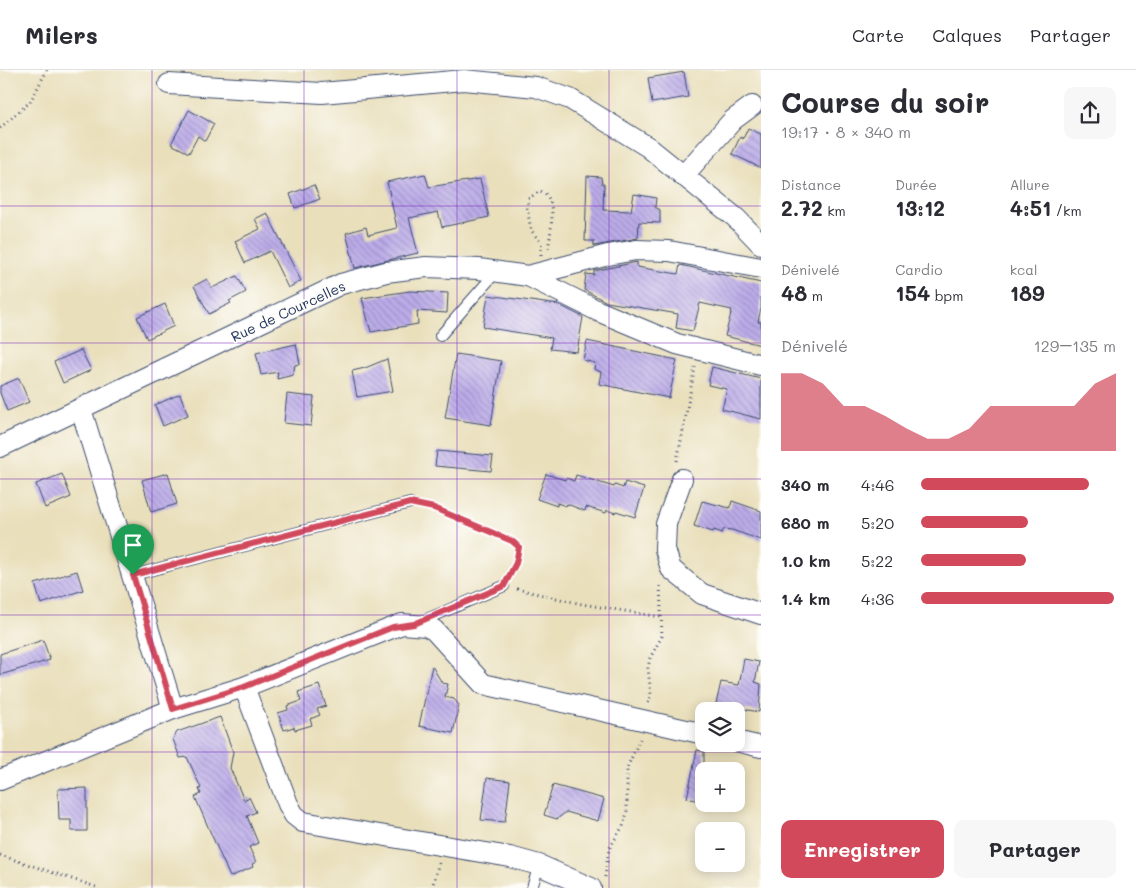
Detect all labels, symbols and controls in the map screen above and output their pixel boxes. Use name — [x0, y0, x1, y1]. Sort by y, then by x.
text: Milers — [25, 19, 98, 50]
text: Carte — [852, 23, 904, 47]
text: Calques — [932, 23, 1002, 47]
text: Partager — [1030, 23, 1111, 47]
text: Course du soir — [781, 84, 989, 120]
button: share — [1064, 87, 1116, 139]
text: 19:17 · 8 × 340 m — [781, 121, 911, 142]
text: Distance — [781, 175, 841, 194]
text: Durée — [895, 175, 937, 194]
text: Allure — [1010, 175, 1050, 194]
text: 2.72 — [781, 194, 823, 221]
text: 13:12 — [895, 194, 945, 221]
text: 4:51 — [1010, 194, 1051, 221]
text: km — [823, 201, 846, 220]
text: /km — [1051, 201, 1082, 220]
text: Dénivelé — [781, 260, 840, 279]
text: Cardio — [895, 260, 943, 279]
text: kcal — [1010, 260, 1038, 279]
street label: Rue de Courcelles — [228, 276, 348, 346]
text: 48 — [781, 279, 807, 306]
text: 154 — [895, 279, 930, 306]
text: 189 — [1010, 279, 1045, 306]
text: m — [807, 286, 823, 305]
text: bpm — [930, 286, 963, 305]
text: Dénivelé — [781, 335, 848, 356]
text: 129–135 m — [1034, 335, 1116, 356]
text: 340 m — [781, 474, 830, 495]
text: 4:46 — [861, 474, 894, 495]
text: 680 m — [781, 512, 829, 533]
text: 5:20 — [861, 512, 894, 533]
pin — [112, 524, 154, 575]
icon: arrive — [119, 531, 147, 559]
text: 1.0 km — [781, 550, 830, 571]
text: 5:22 — [861, 550, 893, 571]
text: 1.4 km — [781, 588, 830, 609]
text: 4:36 — [861, 588, 894, 609]
map controls — [695, 702, 745, 872]
button: layers — [695, 702, 745, 752]
button: + — [695, 762, 745, 812]
button: Enregistrer — [781, 820, 944, 878]
button: Partager — [954, 820, 1116, 878]
button: − — [695, 822, 745, 872]

